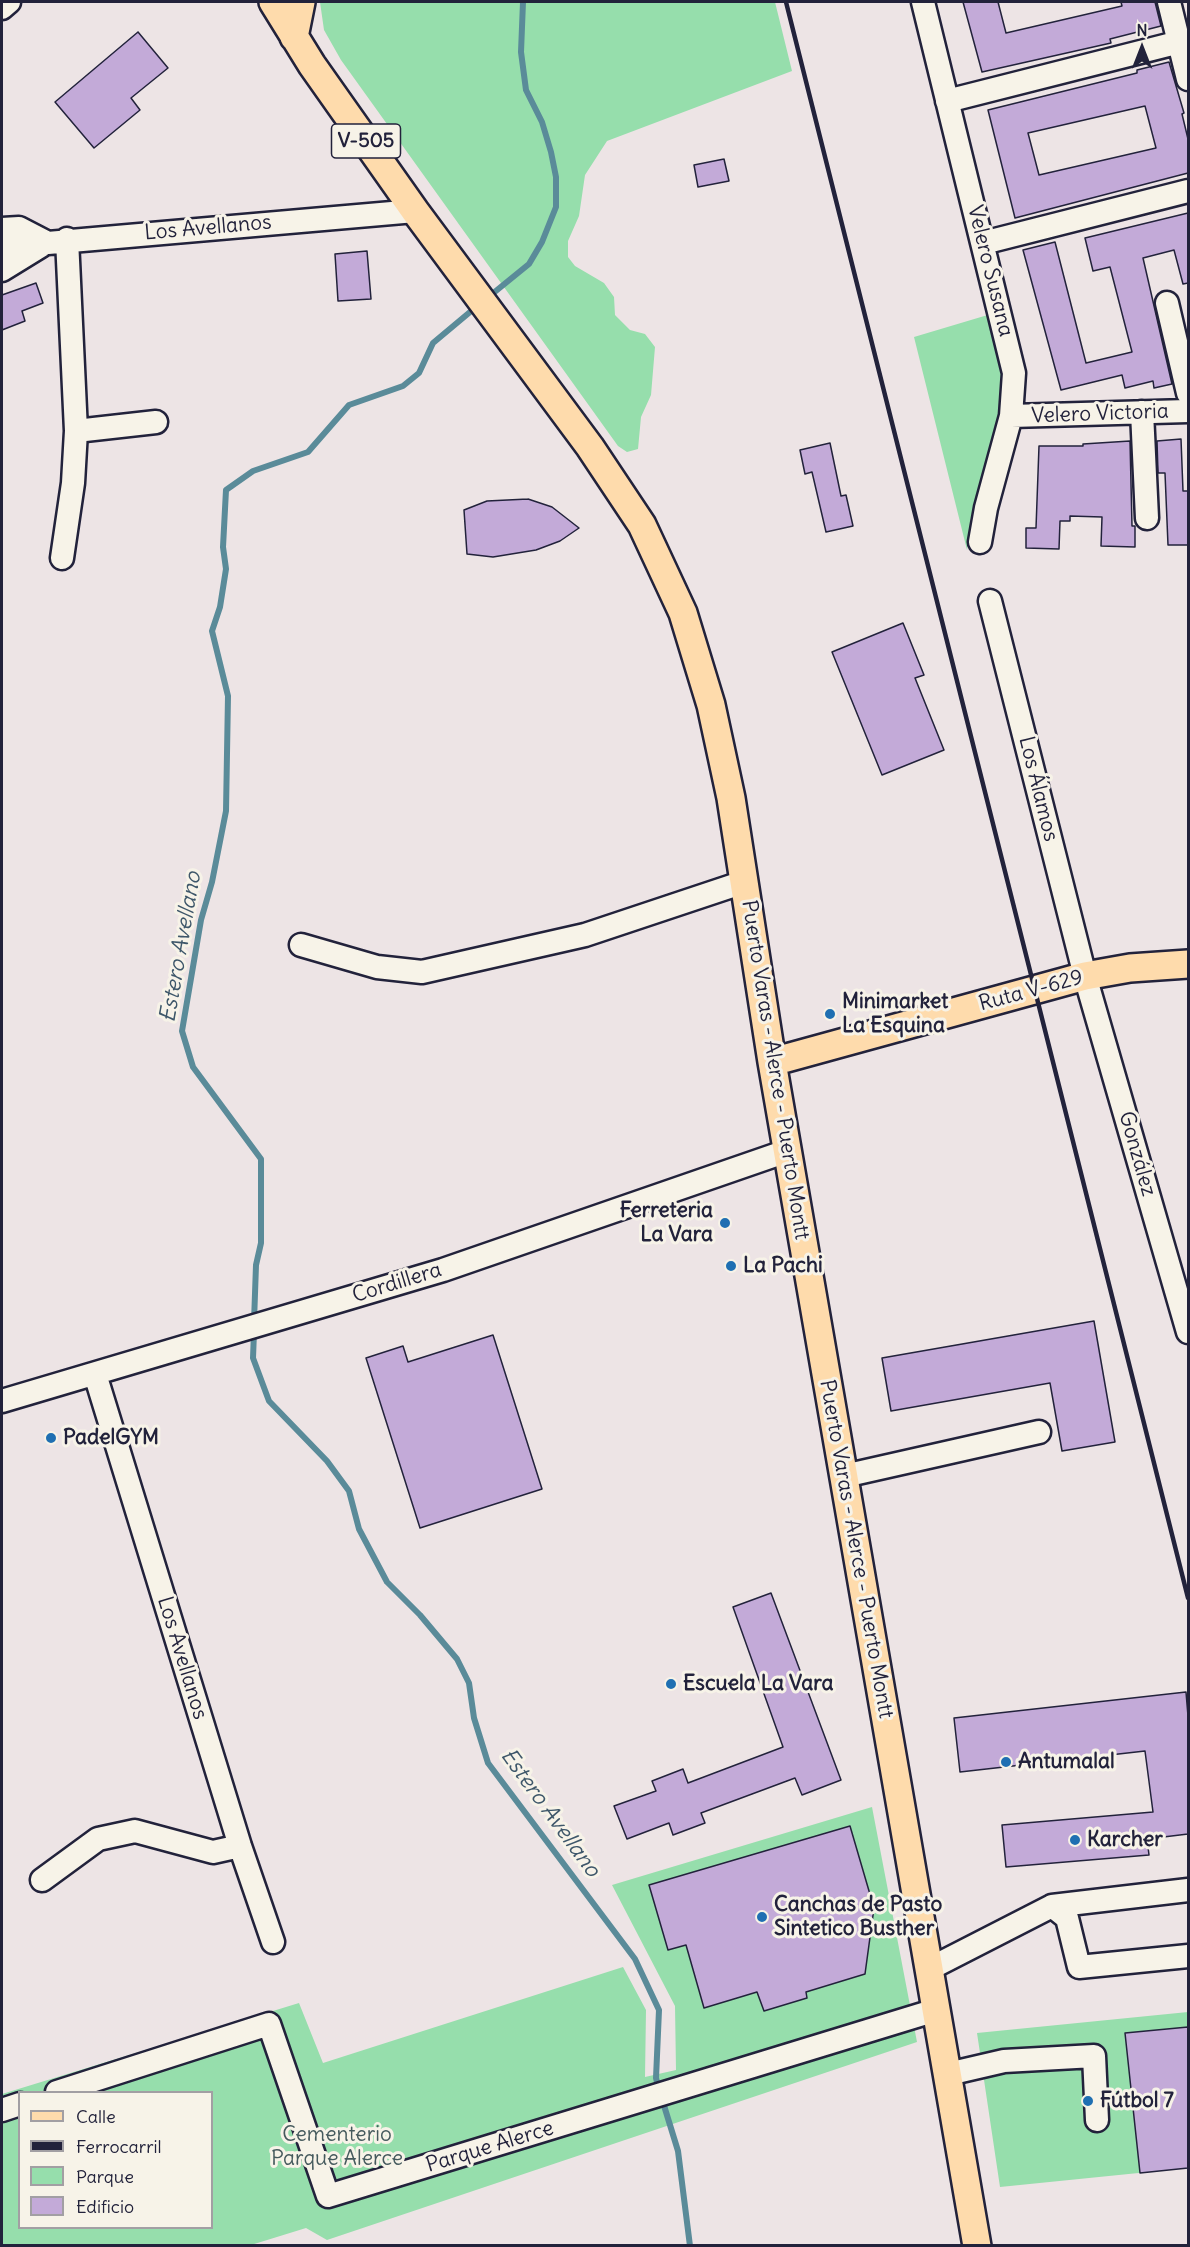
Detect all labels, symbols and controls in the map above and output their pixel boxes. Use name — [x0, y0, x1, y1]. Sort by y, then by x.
north arrow — [1112, 18, 1172, 78]
text: N — [1136, 20, 1148, 40]
road number: V-505 — [332, 124, 400, 158]
street label: Velero Susana — [962, 203, 1018, 339]
street label: Los Avellanos — [143, 210, 273, 246]
street label: Velero Victoria — [1031, 399, 1169, 429]
street label: Los Álamos — [1013, 734, 1063, 844]
water label: Estero Avellano — [155, 870, 207, 1024]
street label: Puerto Varas - Alerce - Puerto Montt — [736, 898, 814, 1242]
street label: Ruta V-629 — [976, 965, 1086, 1017]
place label: Minimarket La Esquina — [842, 989, 948, 1039]
marker: Minimarket La Esquina — [823, 1007, 837, 1021]
street label: González — [1113, 1109, 1161, 1199]
place label: Ferreteria La Vara — [620, 1198, 713, 1248]
marker: Ferreteria La Vara — [718, 1216, 732, 1230]
place label: La Pachi — [743, 1253, 823, 1279]
street label: Cordillera — [349, 1258, 445, 1308]
marker: La Pachi — [724, 1259, 738, 1273]
street label: Puerto Varas - Alerce - Puerto Montt — [814, 1378, 898, 1720]
place label: PadelGYM — [63, 1425, 159, 1451]
marker: PadelGYM — [44, 1431, 58, 1445]
street label: Los Avellanos — [151, 1593, 213, 1723]
place label: Escuela La Vara — [683, 1671, 834, 1697]
marker: Escuela La Vara — [664, 1677, 678, 1691]
water label: Estero Avellano — [495, 1744, 605, 1882]
place label: Antumalal — [1018, 1749, 1115, 1775]
marker: Antumalal — [999, 1755, 1013, 1769]
place label: Karcher — [1087, 1827, 1163, 1853]
marker: Karcher — [1068, 1833, 1082, 1847]
place label: Canchas de Pasto Sintetico Busther — [774, 1892, 942, 1942]
marker: Canchas de Pasto Sintetico Busther — [755, 1910, 769, 1924]
place label: Fútbol 7 — [1100, 2088, 1174, 2114]
legend — [18, 2091, 213, 2229]
marker: Fútbol 7 — [1081, 2094, 1095, 2108]
text: Calle — [76, 2105, 116, 2128]
street label: Parque Alerce — [423, 2116, 557, 2178]
park label: Cementerio Parque Alerce — [271, 2122, 403, 2172]
text: Ferrocarril — [76, 2135, 162, 2158]
text: Parque — [76, 2165, 134, 2188]
text: Edificio — [76, 2195, 134, 2218]

